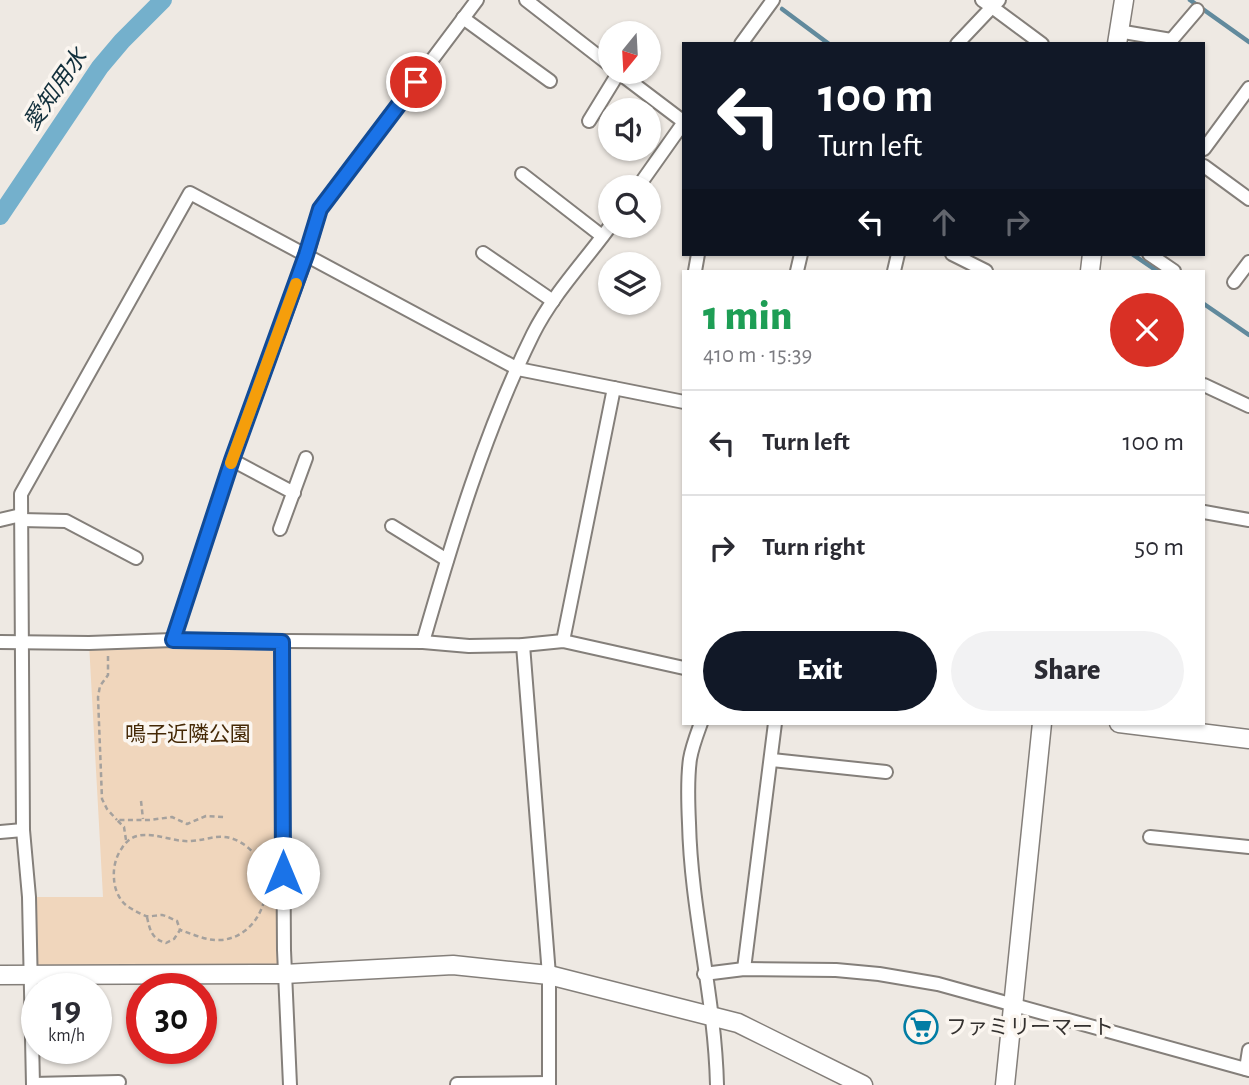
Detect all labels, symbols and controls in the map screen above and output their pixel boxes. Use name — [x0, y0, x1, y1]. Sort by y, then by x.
north arrow — [598, 21, 662, 84]
map controls — [598, 21, 661, 315]
water label: 愛知用水 — [19, 42, 94, 134]
pin — [386, 52, 446, 112]
icon: arrive — [397, 63, 435, 101]
icon: left — [703, 70, 794, 161]
text: 100 m — [818, 72, 934, 121]
button: sound — [598, 98, 661, 161]
text: Turn left — [818, 130, 922, 162]
button: search — [598, 175, 661, 238]
icon: left — [852, 203, 890, 241]
icon: ahead — [925, 203, 963, 241]
icon: right — [998, 203, 1036, 241]
button: layers — [598, 252, 661, 315]
button: close — [1110, 293, 1184, 367]
text: 1 min — [703, 295, 792, 337]
text: 410 m · 15:39 — [703, 344, 812, 367]
icon: left — [703, 424, 741, 462]
text: Turn left — [762, 429, 850, 455]
text: 100 m — [1123, 429, 1184, 455]
icon: right — [703, 529, 741, 567]
text: Turn right — [762, 534, 865, 560]
text: 50 m — [1134, 534, 1184, 560]
button: Exit — [703, 631, 937, 711]
button: Share — [951, 631, 1184, 711]
park label: 鳴子近隣公園 — [125, 723, 251, 745]
position arrow — [246, 836, 320, 910]
speed limit sign: 30 — [126, 973, 217, 1064]
text: 19 — [52, 992, 81, 1027]
supermarket icon: ファミリーマート — [902, 1008, 940, 1046]
place label: ファミリーマート — [946, 1017, 1114, 1038]
text: km/h — [48, 1027, 85, 1045]

